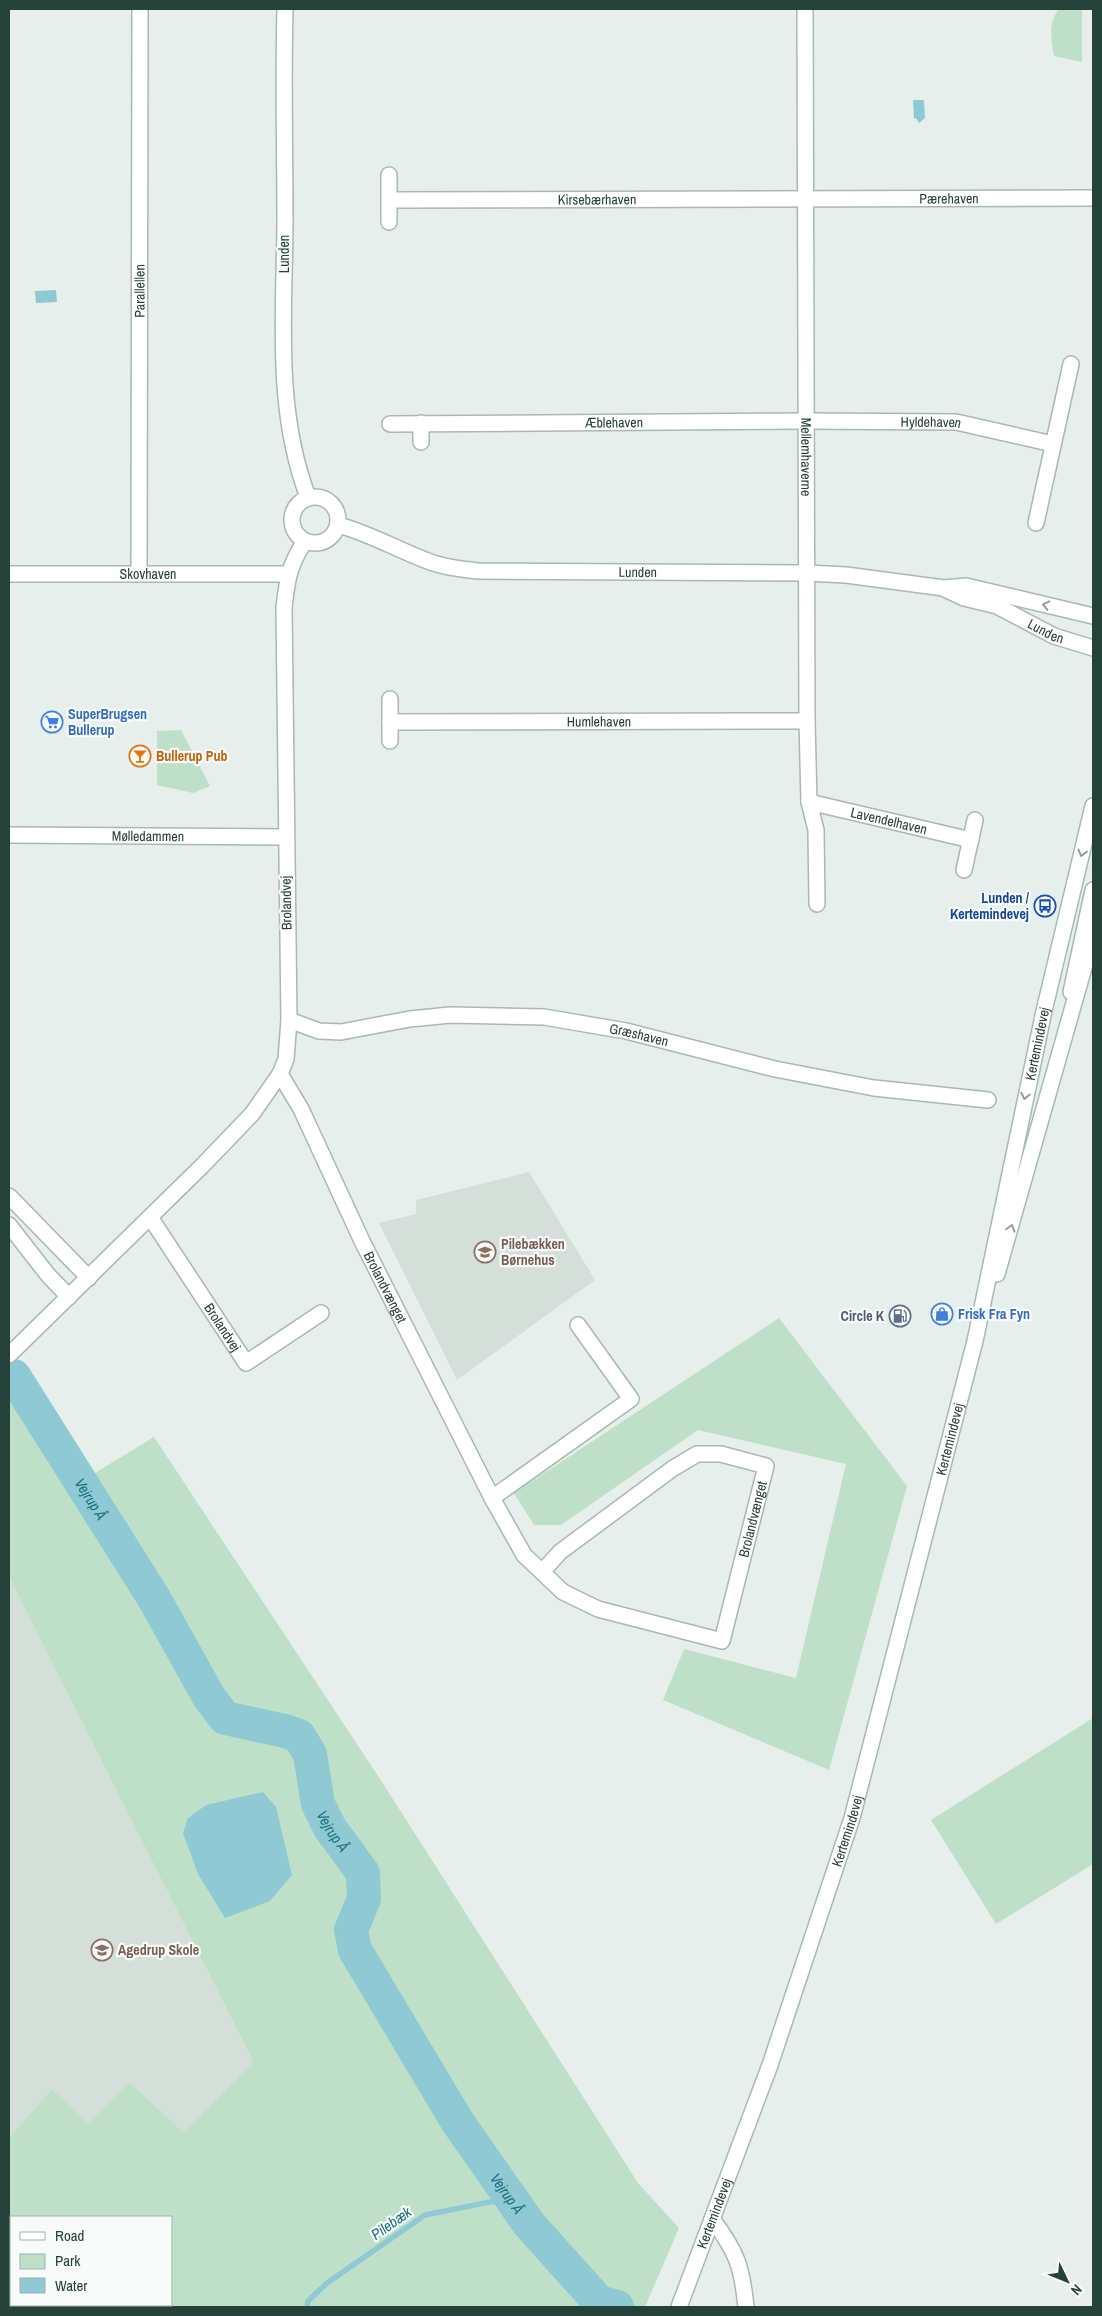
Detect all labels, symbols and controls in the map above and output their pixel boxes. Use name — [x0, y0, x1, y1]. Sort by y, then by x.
street label: Pærehaven — [919, 189, 979, 207]
street label: Kirsebærhaven — [558, 190, 636, 209]
street label: Lunden — [275, 235, 293, 273]
street label: Parallellen — [130, 264, 149, 318]
street label: Æblehaven — [584, 413, 643, 432]
street label: Hyldehaven — [901, 413, 963, 432]
street label: Mellemhaverne — [797, 418, 815, 496]
street label: Lunden — [619, 563, 657, 581]
street label: Skovhaven — [120, 565, 176, 583]
one-way arrow — [1042, 600, 1051, 611]
street label: Lunden — [1025, 615, 1066, 647]
place label: SuperBrugsen Bullerup — [68, 705, 147, 739]
supermarket icon: SuperBrugsen Bullerup — [40, 710, 64, 734]
street label: Humlehaven — [567, 712, 631, 731]
bar icon: Bullerup Pub — [128, 744, 152, 768]
place label: Bullerup Pub — [156, 747, 227, 765]
street label: Lavendelhaven — [849, 803, 929, 838]
street label: Mølledammen — [112, 827, 184, 845]
one-way arrow — [1077, 848, 1088, 857]
street label: Brolandvej — [277, 876, 295, 930]
place label: Lunden / Kertemindevej — [950, 889, 1030, 923]
bus stop icon: Lunden / Kertemindevej — [1033, 894, 1057, 918]
street label: Kertemindevej — [1021, 1005, 1054, 1082]
street label: Græshaven — [608, 1019, 670, 1050]
one-way arrow — [1020, 1092, 1031, 1101]
one-way arrow — [1005, 1224, 1016, 1232]
place label: Pilebækken Børnehus — [501, 1235, 565, 1269]
school or university icon: Pilebækken Børnehus — [473, 1240, 497, 1264]
street label: Brolandvænget — [360, 1248, 411, 1326]
street label: Brolandvej — [200, 1300, 245, 1355]
shop icon: Frisk Fra Fyn — [930, 1302, 954, 1326]
fuel station icon: Circle K — [888, 1304, 912, 1328]
place label: Frisk Fra Fyn — [958, 1305, 1030, 1323]
place label: Circle K — [841, 1307, 885, 1325]
street label: Kertemindevej — [932, 1401, 968, 1477]
water label: Vejrup Å — [70, 1474, 112, 1524]
street label: Brolandvænget — [734, 1479, 771, 1559]
street label: Kertemindevej — [827, 1793, 867, 1869]
water label: Vejrup Å — [312, 1807, 354, 1856]
school or university icon: Agedrup Skole — [90, 1938, 114, 1962]
place label: Agedrup Skole — [118, 1941, 199, 1959]
water label: Vejrup Å — [486, 2169, 529, 2218]
street label: Kertemindevej — [693, 2176, 736, 2251]
water label: Pilebæk — [366, 2201, 416, 2245]
legend — [10, 2216, 172, 2306]
text: Road — [55, 2225, 84, 2246]
text: Park — [55, 2250, 81, 2271]
north arrow — [1042, 2256, 1092, 2306]
text: Water — [55, 2275, 87, 2296]
text: N — [1067, 2281, 1086, 2299]

